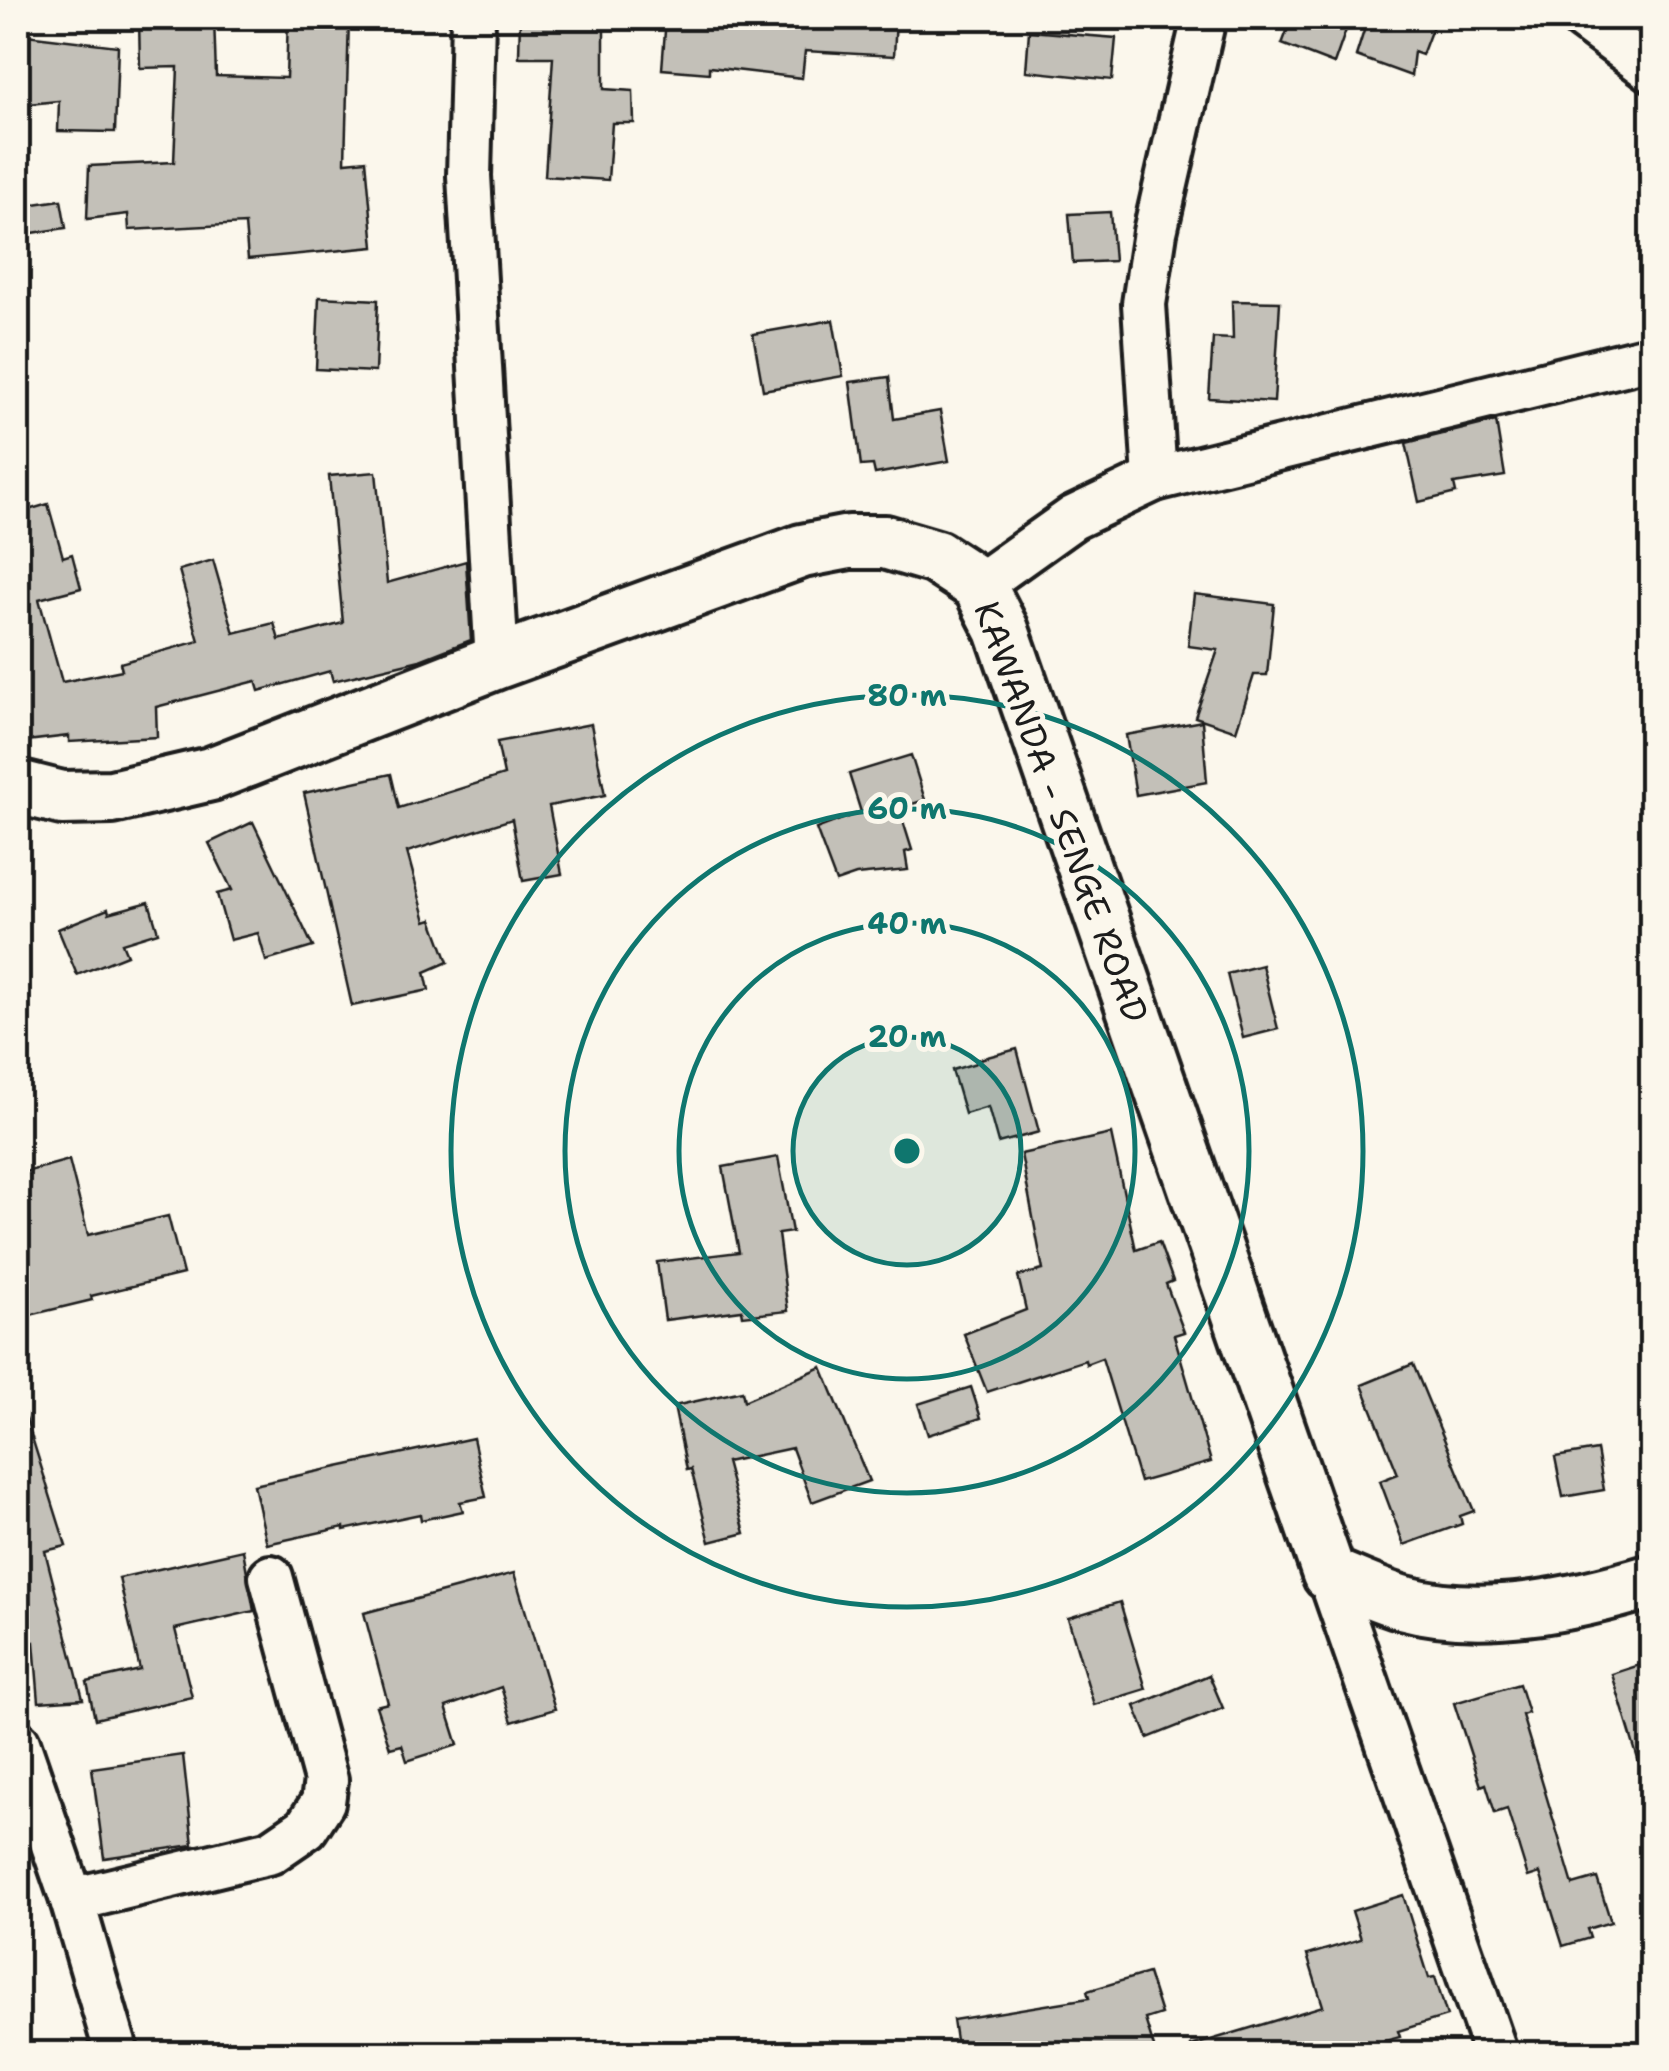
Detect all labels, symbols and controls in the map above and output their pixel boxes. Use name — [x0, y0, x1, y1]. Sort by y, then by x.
street label: KAWANDA - SENGE ROAD — [963, 595, 1160, 1029]
text: 80 m — [867, 675, 947, 716]
text: 60 m — [867, 788, 947, 829]
text: 40 m — [867, 903, 947, 944]
text: 20 m — [867, 1016, 947, 1057]
centre of rings — [889, 1133, 925, 1169]

